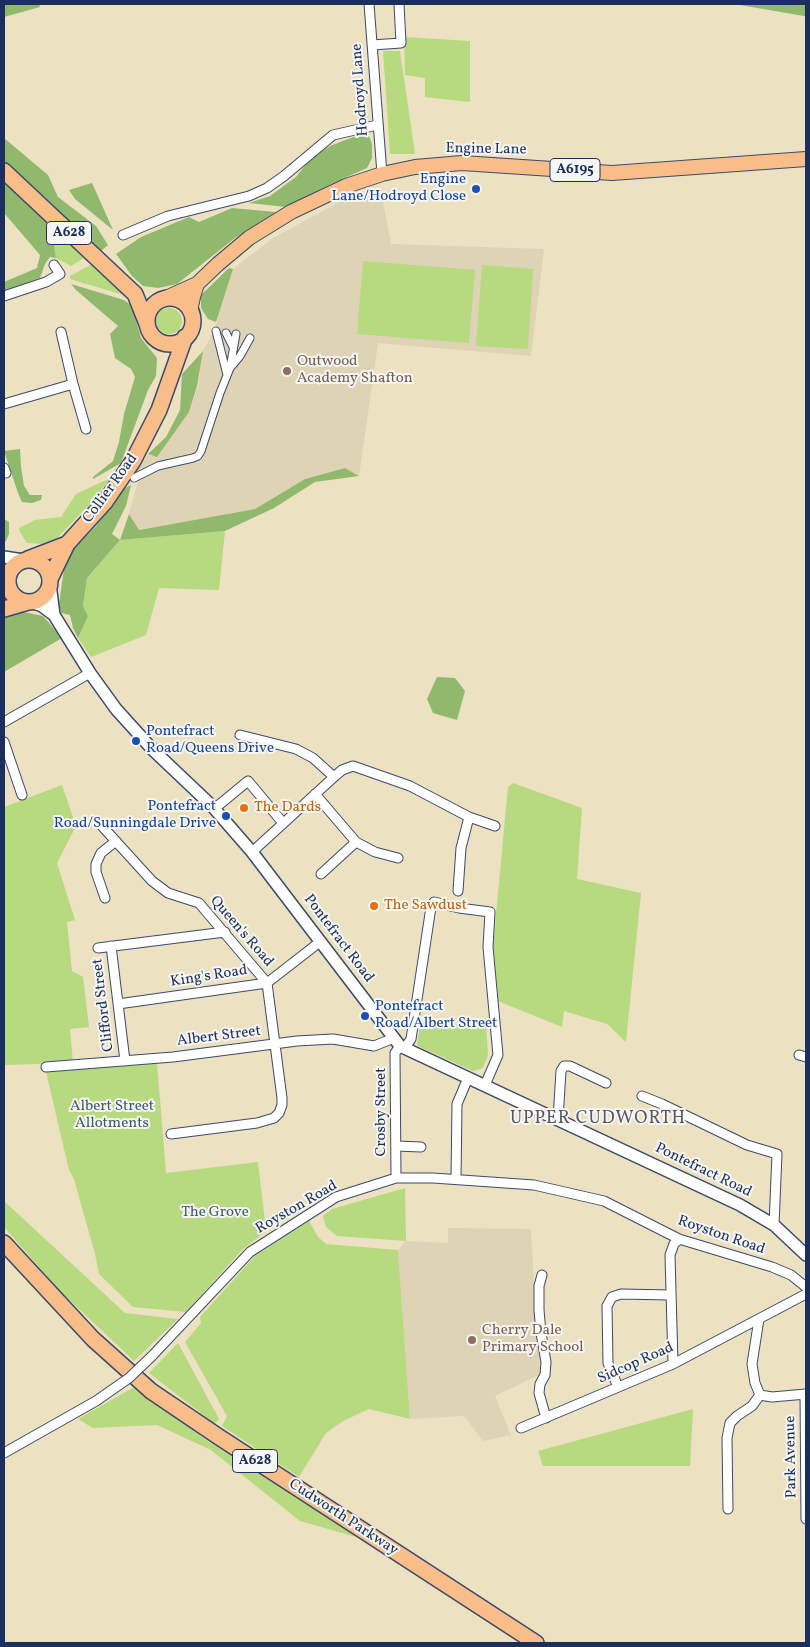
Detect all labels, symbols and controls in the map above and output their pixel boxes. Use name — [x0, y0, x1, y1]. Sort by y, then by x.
street label: Hodroyd Lane — [349, 43, 373, 137]
street label: Engine Lane — [445, 140, 527, 160]
road number: A6195 — [550, 158, 600, 182]
place label: Engine Lane/Hodroyd Close — [332, 171, 466, 206]
marker: Engine Lane/Hodroyd Close — [470, 183, 482, 195]
road number: A628 — [46, 222, 92, 244]
place label: Outwood Academy Shafton — [297, 353, 413, 388]
marker: Outwood Academy Shafton — [281, 365, 293, 377]
street label: Collier Road — [80, 451, 142, 527]
place label: Pontefract Road/Queens Drive — [146, 723, 274, 758]
marker: Pontefract Road/Queens Drive — [130, 735, 142, 747]
place label: Pontefract Road/Sunningdale Drive — [54, 798, 216, 833]
place label: The Dards — [254, 799, 321, 817]
marker: The Dards — [238, 802, 250, 814]
marker: Pontefract Road/Sunningdale Drive — [220, 810, 232, 822]
street label: Pontefract Road — [299, 892, 377, 986]
street label: Queen's Road — [205, 893, 277, 971]
place label: The Sawdust — [384, 897, 467, 915]
marker: The Sawdust — [368, 900, 380, 912]
street label: Clifford Street — [89, 957, 119, 1053]
street label: King's Road — [169, 962, 249, 992]
place label: Pontefract Road/Albert Street — [375, 998, 497, 1033]
marker: Pontefract Road/Albert Street — [359, 1010, 371, 1022]
street label: Albert Street — [176, 1023, 262, 1051]
street label: Crosby Street — [373, 1068, 391, 1156]
park label: Albert Street Allotments — [70, 1098, 154, 1133]
district label: UPPER CUDWORTH — [508, 1109, 688, 1131]
street label: Pontefract Road — [652, 1140, 754, 1202]
street label: Royston Road — [253, 1177, 341, 1239]
park label: The Grove — [181, 1204, 249, 1222]
street label: Royston Road — [675, 1213, 767, 1259]
place label: Cherry Dale Primary School — [482, 1322, 584, 1357]
marker: Cherry Dale Primary School — [466, 1334, 478, 1346]
street label: Sidcop Road — [595, 1339, 677, 1389]
street label: Park Avenue — [782, 1415, 802, 1499]
road number: A628 — [232, 1450, 278, 1472]
street label: Cudworth Parkway — [285, 1476, 401, 1560]

